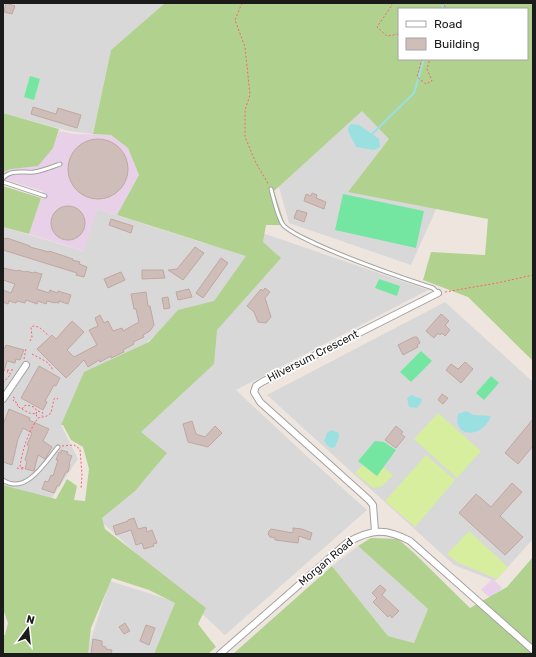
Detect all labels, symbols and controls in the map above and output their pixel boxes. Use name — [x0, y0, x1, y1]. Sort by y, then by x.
legend — [398, 8, 528, 60]
text: Road — [434, 17, 462, 31]
text: Building — [434, 37, 480, 51]
street label: Hilversum Crescent — [265, 327, 361, 385]
street label: Morgan Road — [296, 535, 356, 589]
north arrow — [8, 609, 48, 649]
text: N — [25, 613, 36, 627]

